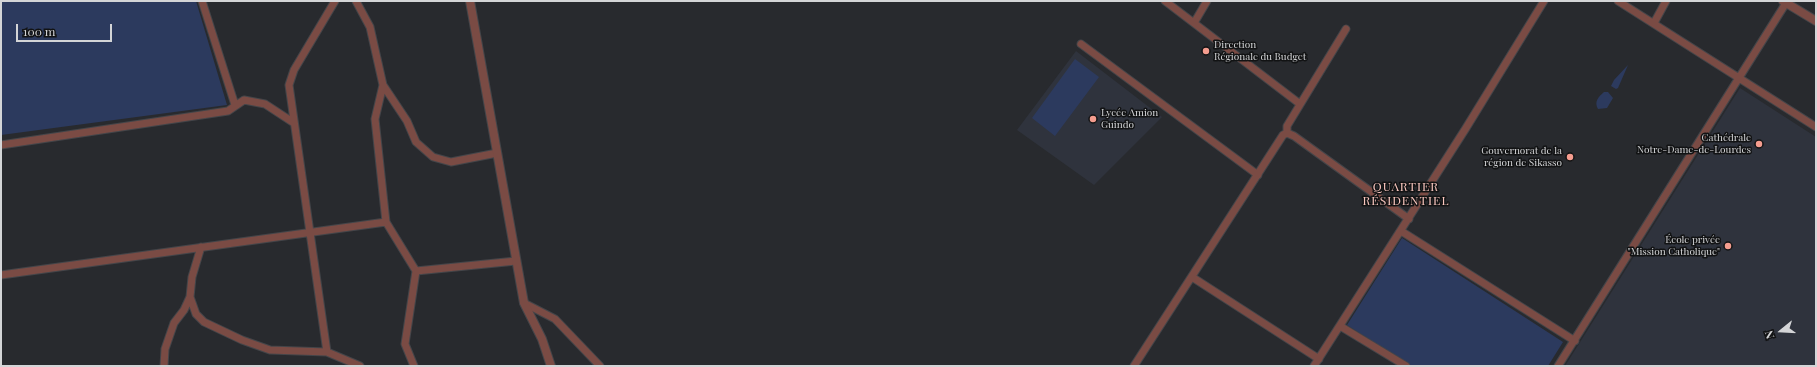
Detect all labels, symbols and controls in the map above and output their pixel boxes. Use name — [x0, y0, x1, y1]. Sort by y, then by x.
scale bar — [18, 16, 114, 42]
text: 100 m — [23, 23, 55, 39]
place label: Direction Régionale du Budget — [1214, 39, 1306, 62]
marker: Direction Régionale du Budget — [1201, 46, 1211, 56]
place label: Lycée Amion Guindo — [1101, 107, 1158, 130]
marker: Lycée Amion Guindo — [1088, 114, 1098, 124]
place label: Cathédrale Notre-Dame-de-Lourdes — [1637, 132, 1751, 156]
marker: Cathédrale Notre-Dame-de-Lourdes — [1754, 139, 1764, 149]
place label: Gouvernorat de la région de Sikasso — [1481, 145, 1562, 168]
marker: Gouvernorat de la région de Sikasso — [1565, 152, 1575, 162]
district label: QUARTIER RÉSIDENTIEL — [1363, 180, 1449, 208]
place label: École privée "Mission Catholique" — [1628, 234, 1720, 258]
marker: École privée "Mission Catholique" — [1723, 241, 1733, 251]
north arrow — [1761, 311, 1801, 351]
text: N — [1761, 329, 1777, 341]

